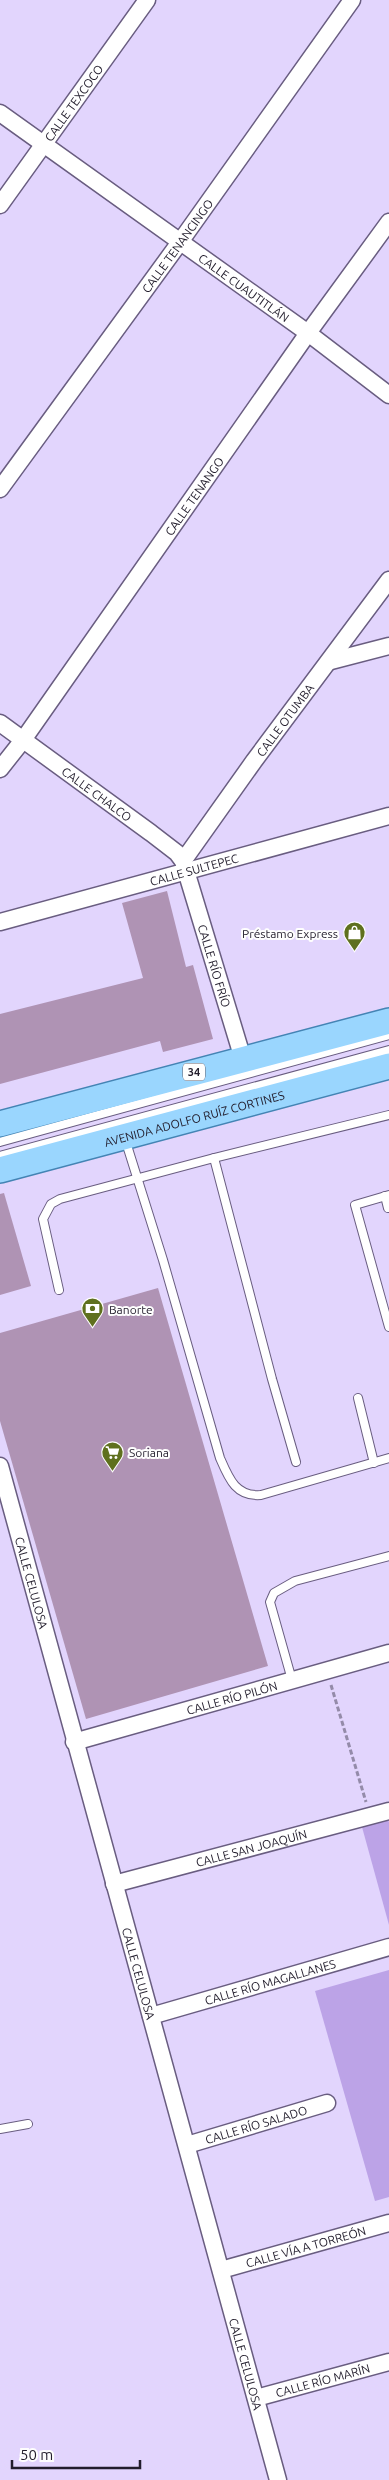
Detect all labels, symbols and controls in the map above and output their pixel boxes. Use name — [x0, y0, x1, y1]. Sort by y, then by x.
street label: CALLE TEXCOCO — [42, 62, 105, 143]
street label: CALLE TENANCINGO — [139, 196, 215, 295]
street label: CALLE CUAUTITLÁN — [196, 251, 292, 324]
street label: CALLE TENANGO — [162, 454, 226, 538]
street label: CALLE OTUMBA — [253, 681, 316, 759]
street label: CALLE CHALCO — [60, 764, 134, 823]
street label: CALLE SULTEPEC — [148, 851, 240, 887]
shop icon: Préstamo Express — [342, 921, 366, 952]
street label: CALLE RÍO FRÍO — [196, 923, 233, 1009]
place label: Préstamo Express — [242, 927, 338, 940]
road number: 34 — [183, 1064, 205, 1080]
street label: AVENIDA ADOLFO RUÍZ CORTINES — [103, 1088, 286, 1148]
bank icon: Banorte — [81, 1297, 105, 1328]
place label: Banorte — [109, 1303, 153, 1316]
supermarket icon: Soriana — [101, 1440, 125, 1471]
place label: Soriana — [129, 1446, 169, 1459]
street label: CALLE CELULOSA — [13, 1535, 51, 1630]
street label: CALLE RÍO PILÓN — [185, 1678, 279, 1716]
street label: CALLE SAN JOAQUÍN — [194, 1827, 308, 1869]
street label: CALLE CELULOSA — [120, 1926, 158, 2021]
street label: CALLE RÍO MAGALLANES — [203, 1956, 337, 2007]
street label: CALLE RÍO SALADO — [203, 2103, 309, 2146]
street label: CALLE VÍA A TORREÓN — [244, 2223, 367, 2269]
street label: CALLE CELULOSA — [227, 2317, 265, 2411]
street label: CALLE RÍO MARÍN — [274, 2361, 371, 2399]
scale bar — [12, 2438, 140, 2470]
text: 50 m — [20, 2446, 53, 2463]

